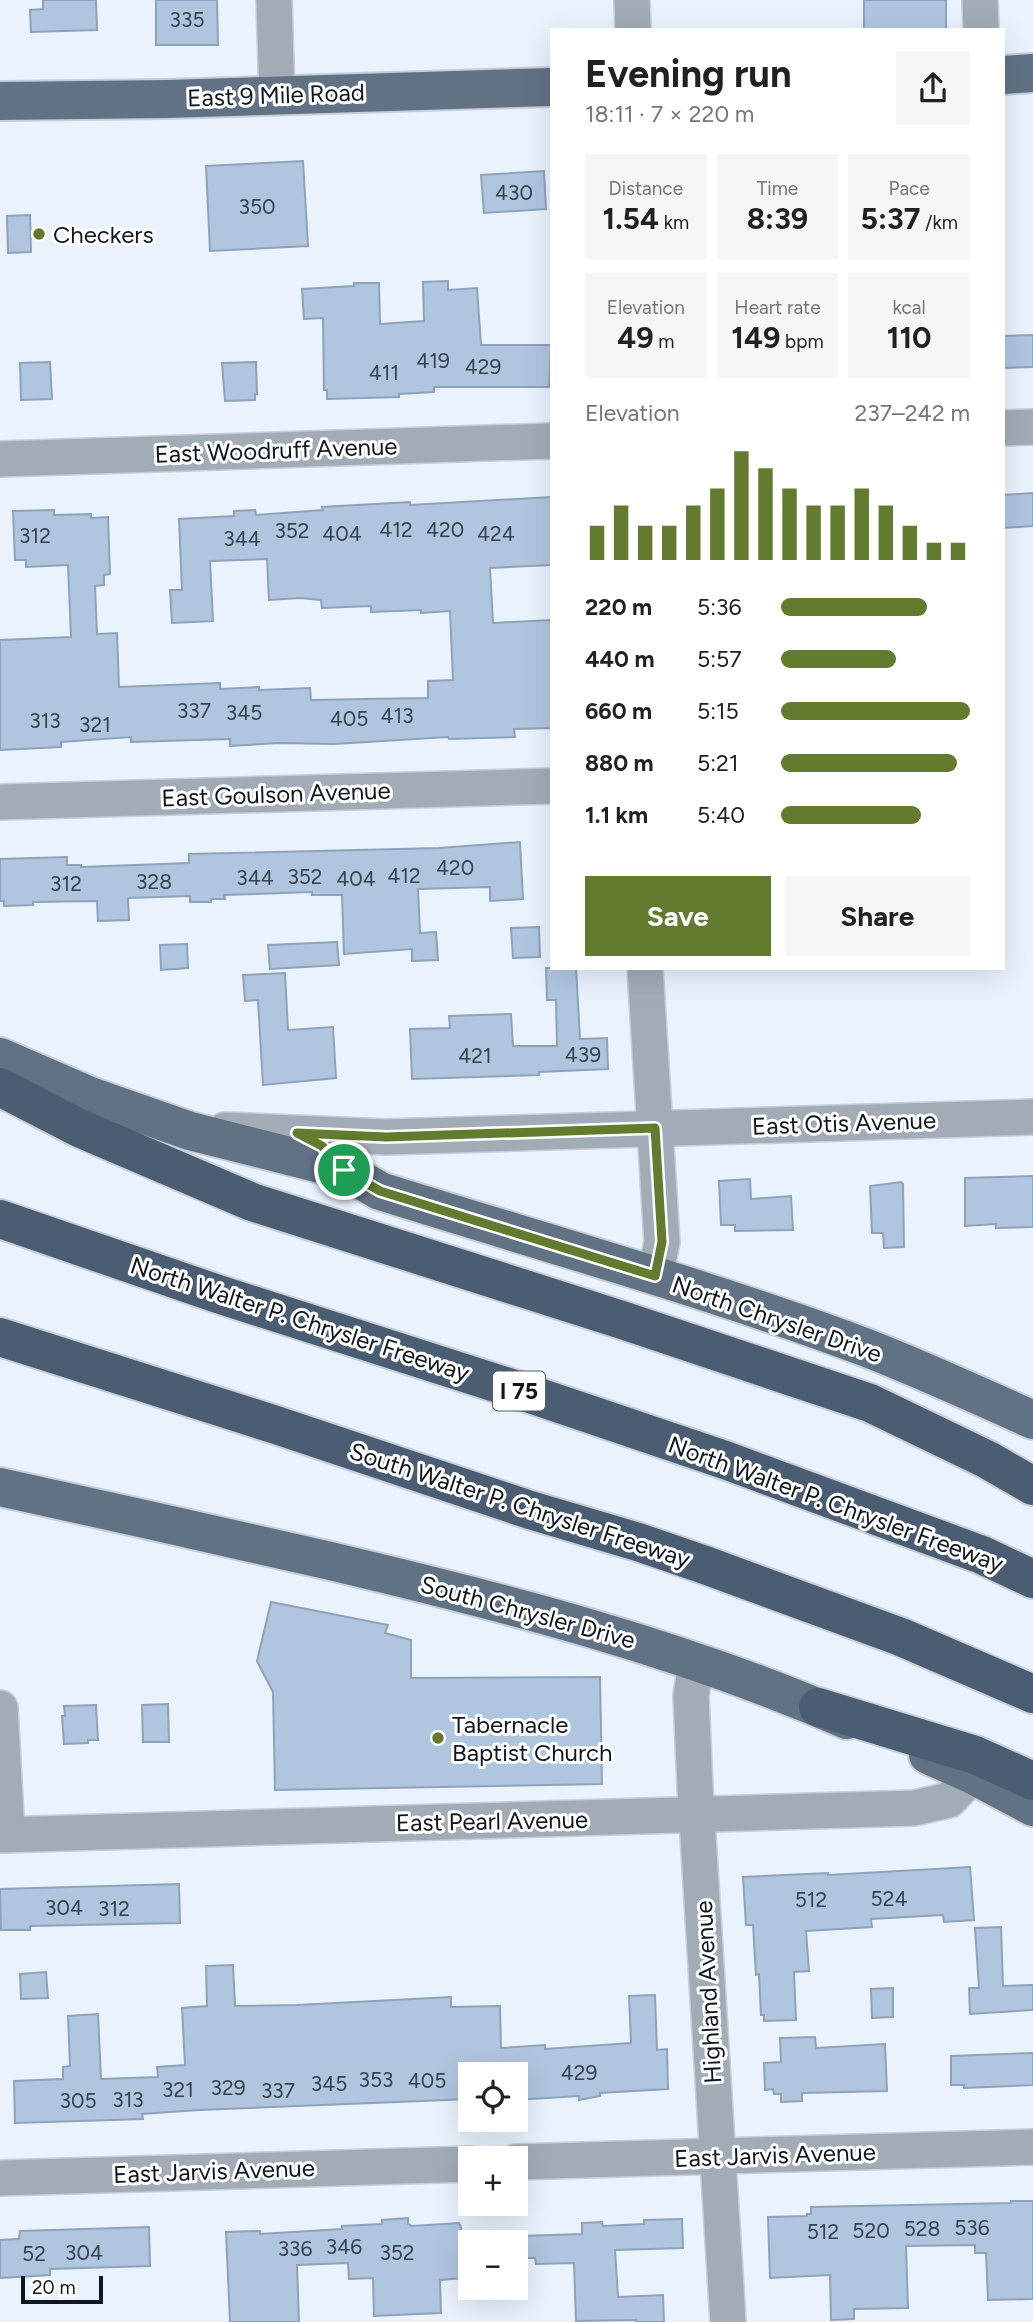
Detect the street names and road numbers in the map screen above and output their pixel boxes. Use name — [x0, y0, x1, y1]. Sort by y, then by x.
street label: East 9 Mile Road — [187, 77, 365, 113]
street label: East Woodruff Avenue — [154, 431, 398, 469]
street label: East Goulson Avenue — [161, 776, 391, 812]
street label: East Otis Avenue — [751, 1105, 937, 1141]
street label: North Walter P. Chrysler Freeway — [127, 1250, 473, 1388]
street label: North Chrysler Drive — [668, 1270, 886, 1368]
road number: I 75 — [493, 1372, 545, 1410]
street label: North Walter P. Chrysler Freeway — [664, 1430, 1008, 1578]
street label: South Walter P. Chrysler Freeway — [346, 1436, 694, 1574]
street label: South Chrysler Drive — [418, 1569, 638, 1655]
street label: East Pearl Avenue — [396, 1805, 588, 1837]
street label: Highland Avenue — [689, 1900, 727, 2084]
street label: East Jarvis Avenue — [674, 2137, 876, 2173]
street label: East Jarvis Avenue — [113, 2153, 315, 2189]

